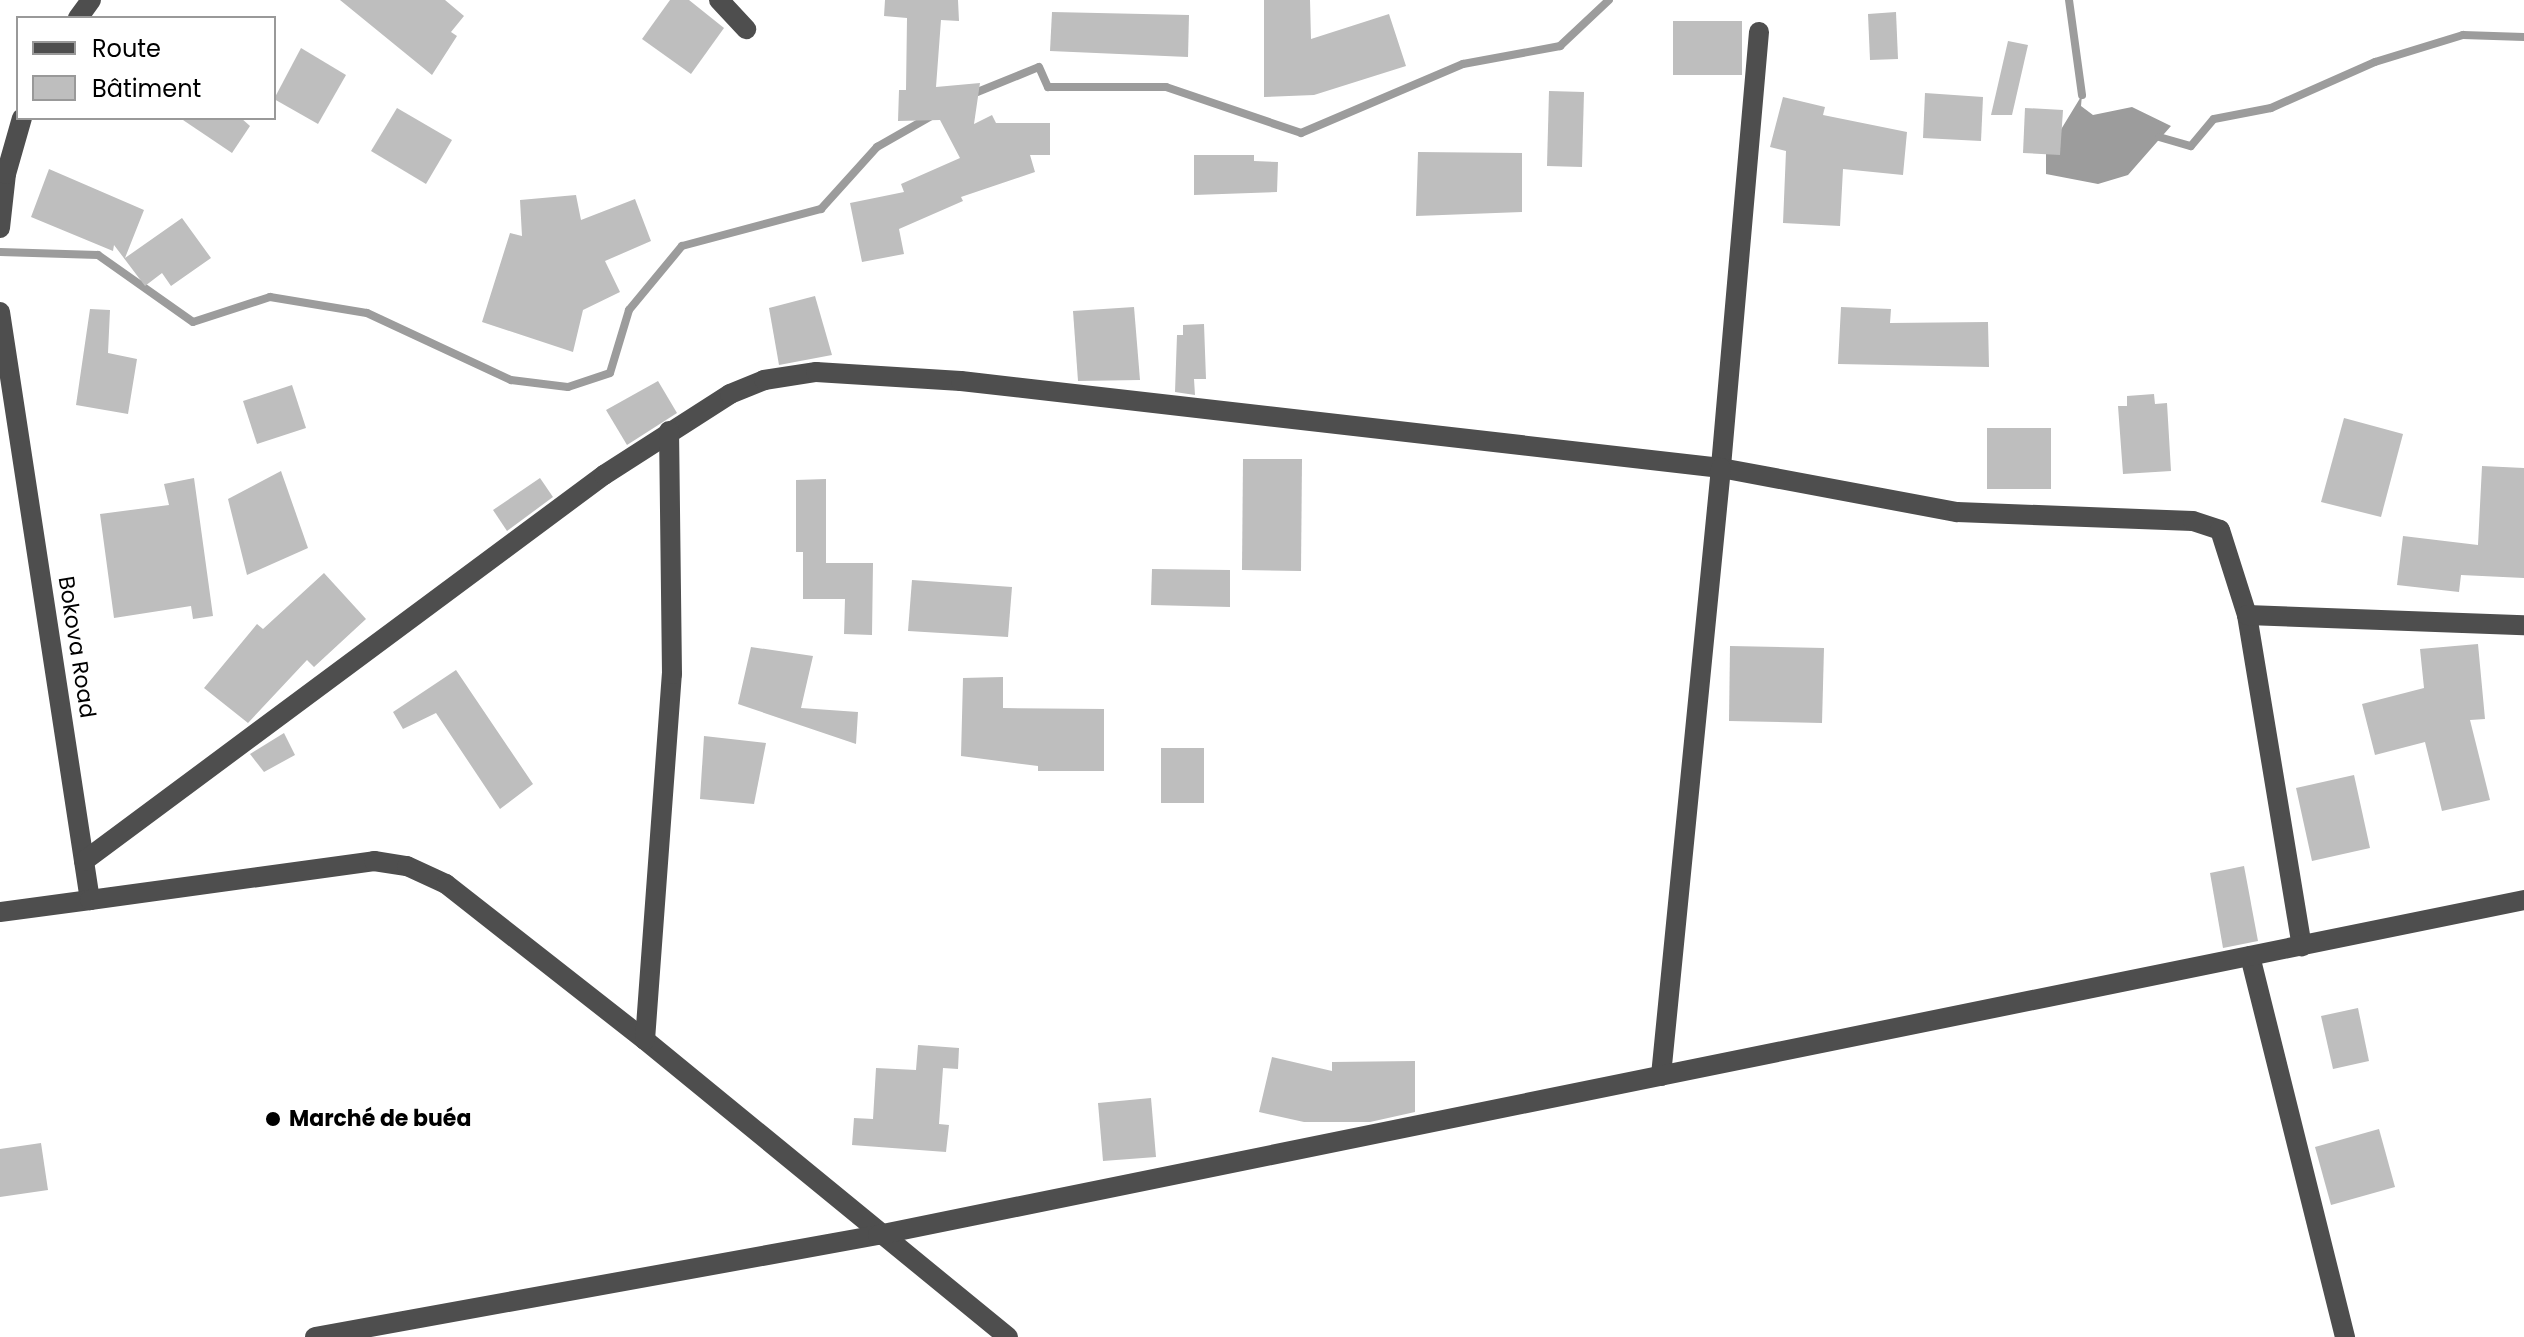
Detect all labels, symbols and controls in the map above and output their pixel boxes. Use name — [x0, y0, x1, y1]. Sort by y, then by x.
legend — [16, 16, 276, 120]
text: Route — [92, 32, 161, 65]
text: Bâtiment — [92, 72, 201, 105]
street label: Bokova Road — [53, 574, 101, 720]
place label: Marché de buéa — [289, 1106, 471, 1132]
marker: Marché de buéa — [264, 1110, 282, 1128]

